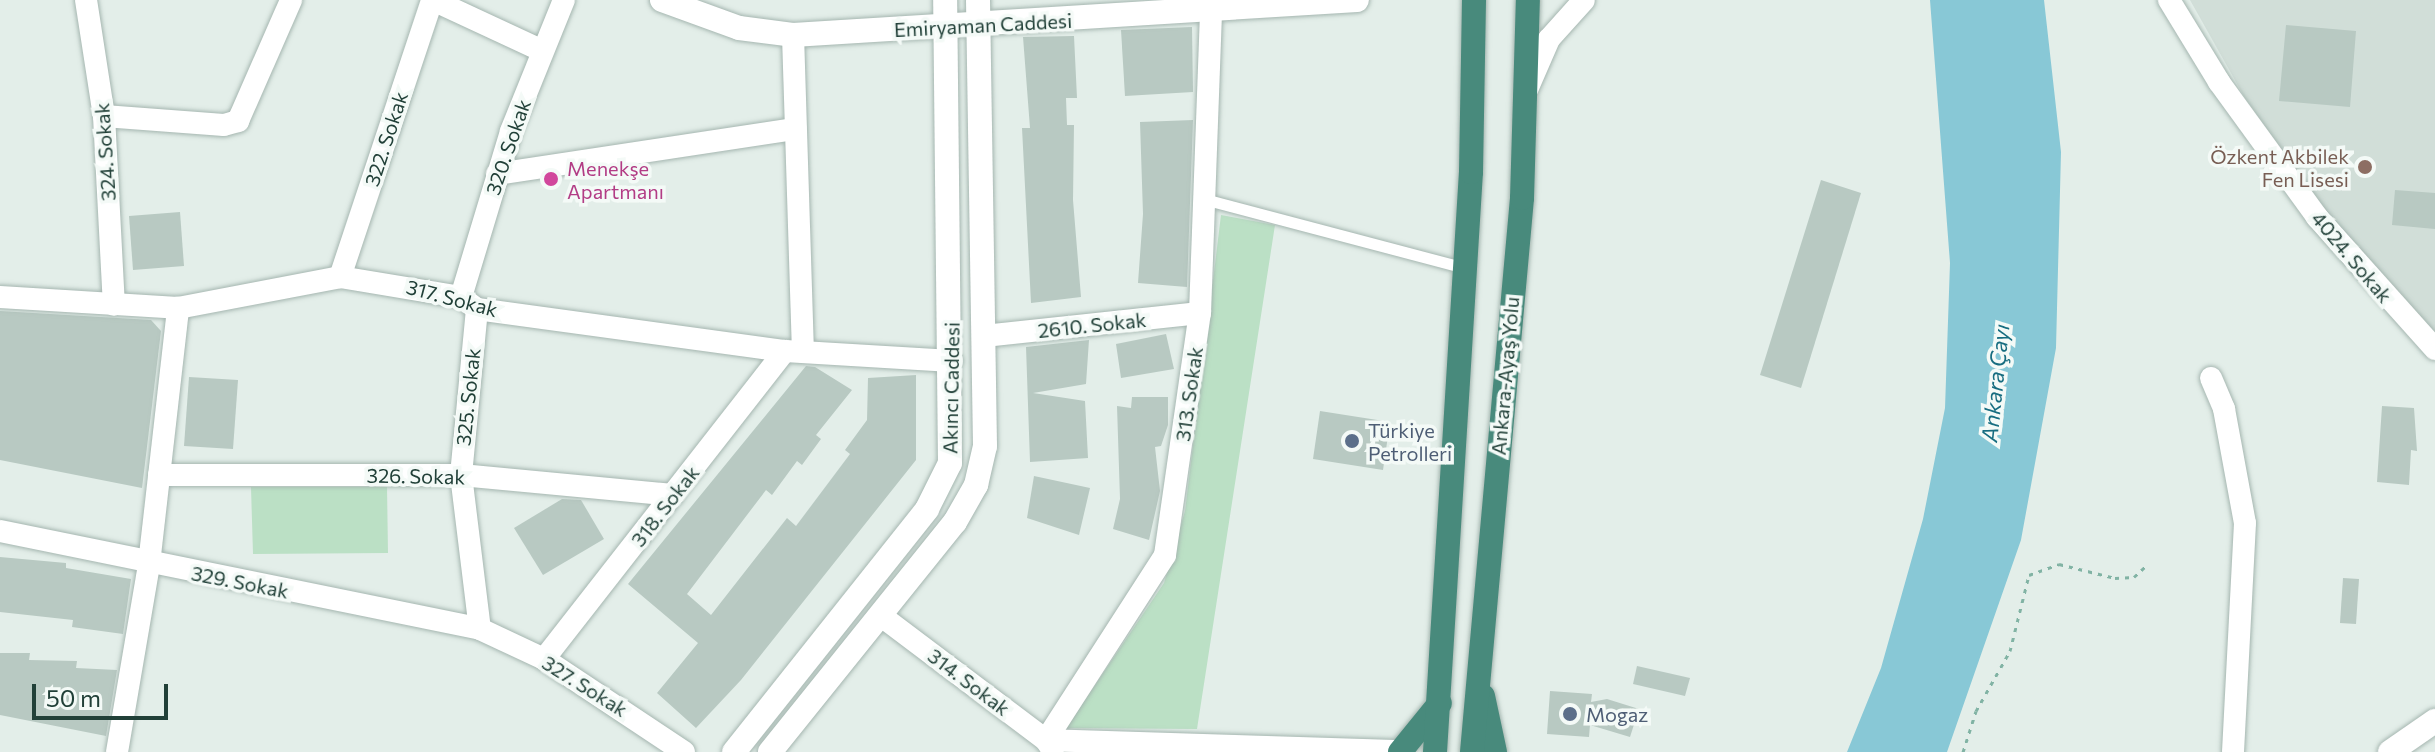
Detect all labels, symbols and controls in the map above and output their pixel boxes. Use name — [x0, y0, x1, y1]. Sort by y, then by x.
street label: Emiryaman Caddesi — [893, 8, 1073, 42]
street label: 322. Sokak — [359, 89, 413, 189]
street label: 320. Sokak — [480, 96, 536, 198]
street label: 324. Sokak — [90, 102, 120, 202]
place label: Özkent Akbilek Fen Lisesi — [2210, 144, 2349, 191]
place label: Menekşe Apartmanı — [567, 156, 664, 203]
marker: Özkent Akbilek Fen Lisesi — [2356, 158, 2374, 176]
marker: Menekşe Apartmanı — [542, 170, 560, 188]
street label: 4024. Sokak — [2307, 206, 2397, 308]
street label: 317. Sokak — [404, 274, 500, 322]
street label: Ankara-Ayaş Yolu — [1486, 296, 1524, 456]
street label: 2610. Sokak — [1037, 307, 1147, 343]
street label: Akıncı Caddesi — [938, 322, 964, 454]
water label: Ankara Çayı — [1976, 323, 2014, 443]
street label: 313. Sokak — [1170, 345, 1208, 443]
street label: 325. Sokak — [451, 347, 485, 447]
place label: Türkiye Petrolleri — [1368, 418, 1452, 465]
marker: Türkiye Petrolleri — [1343, 432, 1361, 450]
street label: 318. Sokak — [626, 461, 704, 551]
street label: 326. Sokak — [367, 463, 465, 489]
street label: 329. Sokak — [189, 561, 291, 603]
street label: 314. Sokak — [923, 643, 1015, 721]
street label: 327. Sokak — [538, 650, 632, 722]
scale bar — [36, 668, 172, 718]
text: 50 m — [46, 683, 101, 712]
place label: Mogaz — [1586, 702, 1648, 726]
marker: Mogaz — [1561, 705, 1579, 723]

